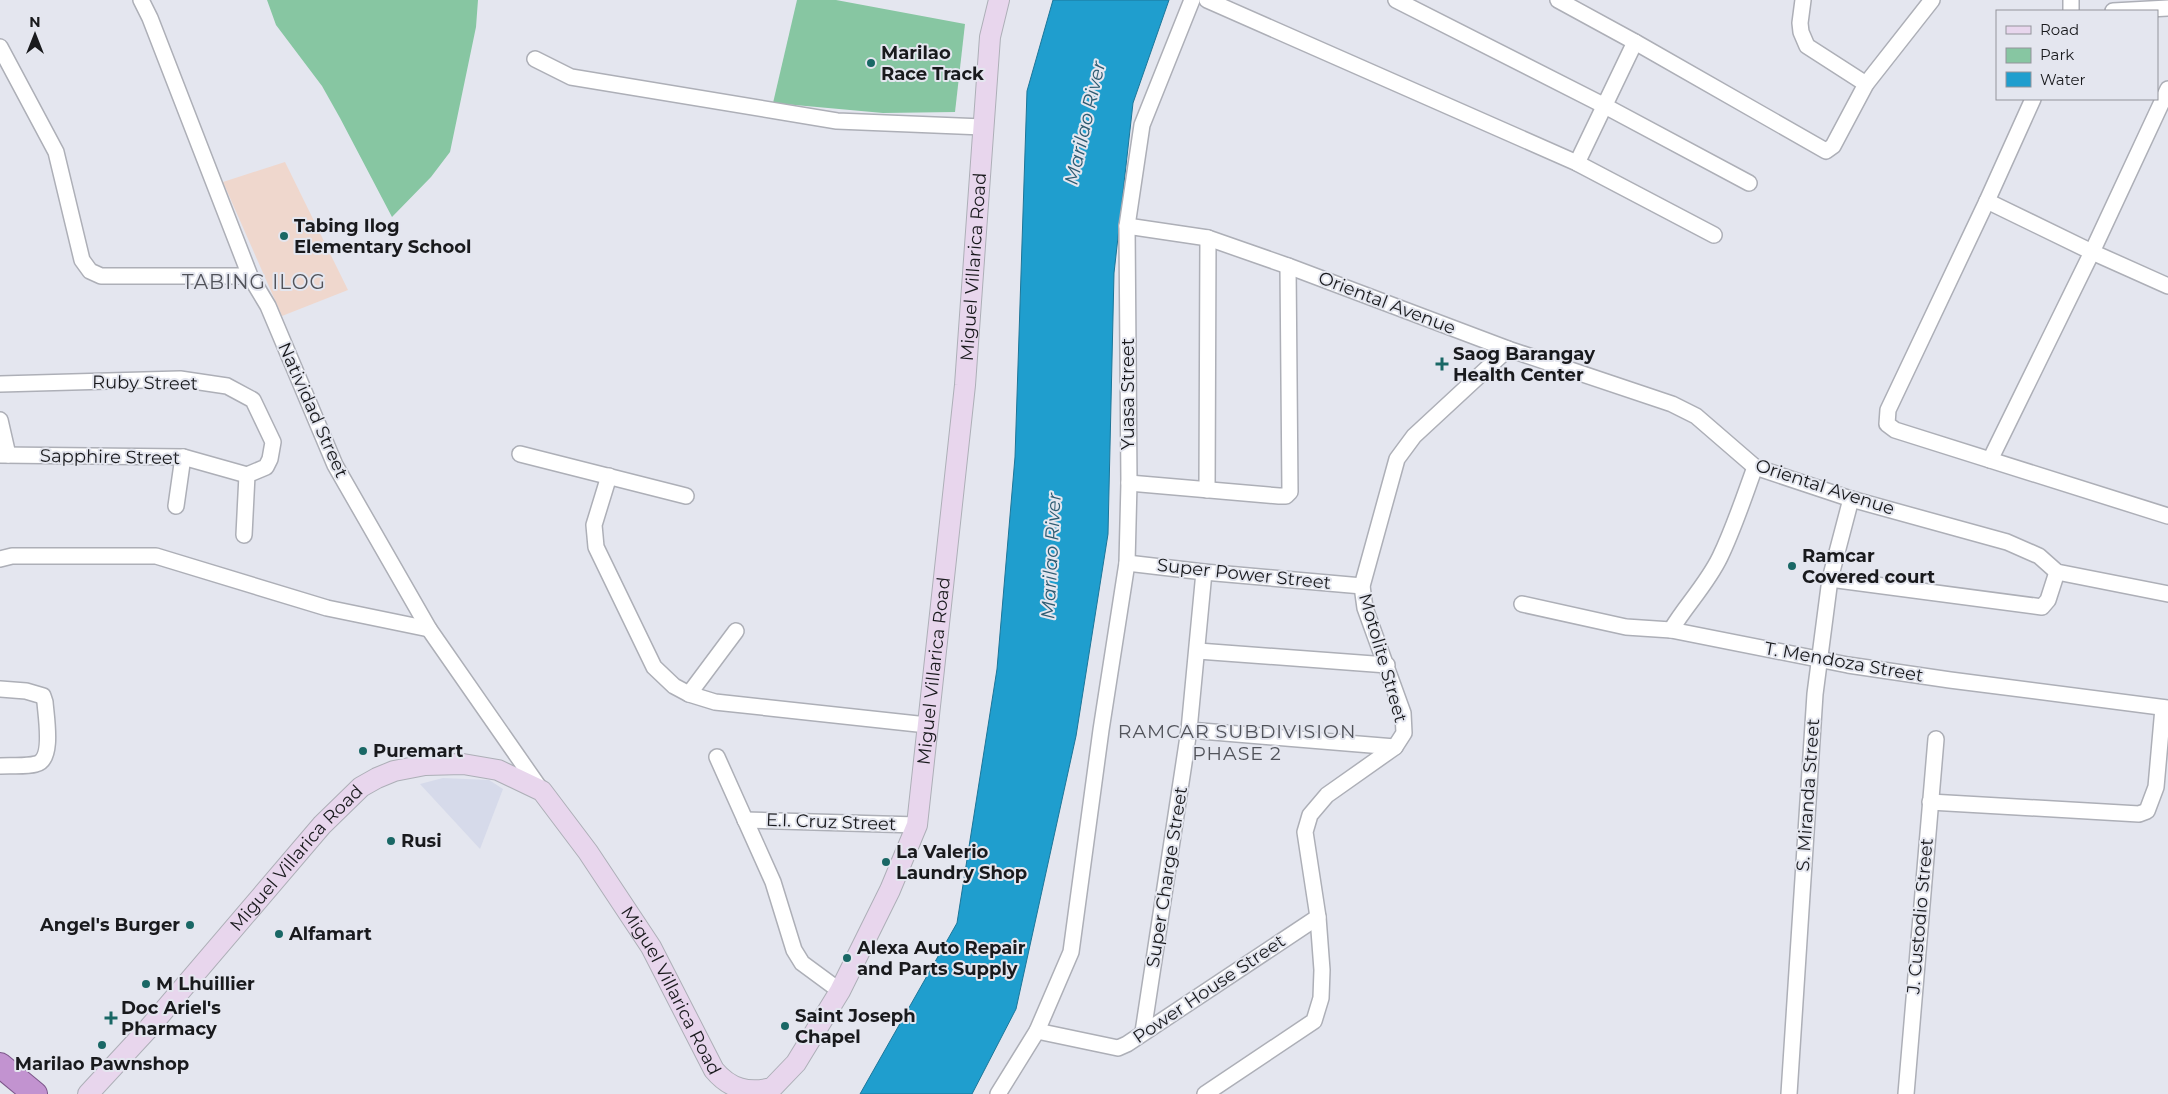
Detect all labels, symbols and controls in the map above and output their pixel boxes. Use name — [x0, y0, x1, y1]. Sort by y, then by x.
north arrow — [10, 10, 60, 60]
legend — [1996, 10, 2158, 100]
text: N — [29, 13, 41, 31]
text: Road — [2040, 20, 2079, 39]
place label: Marilao Race Track — [881, 42, 984, 85]
text: Park — [2040, 45, 2074, 64]
marker: Marilao Race Track — [865, 57, 877, 69]
water label: Marilao River — [1060, 58, 1111, 187]
text: Water — [2040, 70, 2086, 89]
street label: Miguel Villarica Road — [956, 172, 991, 362]
place label: Tabing Ilog Elementary School — [294, 215, 471, 258]
marker: Tabing Ilog Elementary School — [278, 230, 290, 242]
street label: Oriental Avenue — [1315, 267, 1459, 339]
district label: TABING ILOG — [182, 270, 326, 294]
street label: Yuasa Street — [1117, 338, 1139, 450]
street label: Natividad Street — [273, 339, 353, 481]
place label: Saog Barangay Health Center — [1453, 343, 1595, 386]
marker: Saog Barangay Health Center — [1435, 357, 1449, 371]
street label: Ruby Street — [92, 371, 198, 395]
street label: Sapphire Street — [40, 445, 180, 469]
street label: Oriental Avenue — [1753, 454, 1898, 520]
water label: Marilao River — [1036, 492, 1066, 620]
place label: Ramcar Covered court — [1802, 545, 1935, 588]
street label: Super Power Street — [1156, 554, 1332, 594]
marker: Ramcar Covered court — [1786, 560, 1798, 572]
street label: Miguel Villarica Road — [913, 576, 955, 766]
street label: Motolite Street — [1354, 591, 1412, 725]
street label: T. Mendoza Street — [1763, 637, 1925, 687]
street label: S. Miranda Street — [1792, 718, 1824, 872]
district label: RAMCAR SUBDIVISION PHASE 2 — [1118, 720, 1356, 765]
place label: Puremart — [373, 740, 464, 762]
marker: Puremart — [357, 745, 369, 757]
street label: Miguel Villarica Road — [225, 780, 368, 936]
street label: Super Charge Street — [1142, 785, 1192, 969]
street label: E.I. Cruz Street — [765, 809, 897, 835]
place label: Rusi — [401, 830, 442, 852]
marker: Rusi — [385, 835, 397, 847]
street label: J. Custodio Street — [1902, 837, 1938, 996]
place label: La Valerio Laundry Shop — [896, 841, 1027, 884]
marker: La Valerio Laundry Shop — [880, 856, 892, 868]
street label: Miguel Villarica Road — [616, 902, 726, 1079]
place label: Angel's Burger — [39, 914, 180, 936]
marker: Angel's Burger — [184, 919, 196, 931]
place label: Alfamart — [288, 923, 372, 945]
marker: Alfamart — [273, 928, 285, 940]
street label: Power House Street — [1129, 930, 1289, 1048]
place label: Alexa Auto Repair and Parts Supply — [856, 937, 1026, 980]
marker: Alexa Auto Repair and Parts Supply — [841, 952, 853, 964]
place label: M Lhuillier — [156, 973, 255, 995]
marker: M Lhuillier — [140, 978, 152, 990]
place label: Doc Ariel's Pharmacy — [121, 997, 221, 1040]
place label: Saint Joseph Chapel — [795, 1005, 916, 1048]
marker: Doc Ariel's Pharmacy — [105, 1012, 117, 1024]
marker: Saint Joseph Chapel — [779, 1020, 791, 1032]
marker: Marilao Pawnshop — [96, 1039, 108, 1051]
place label: Marilao Pawnshop — [15, 1053, 189, 1075]

